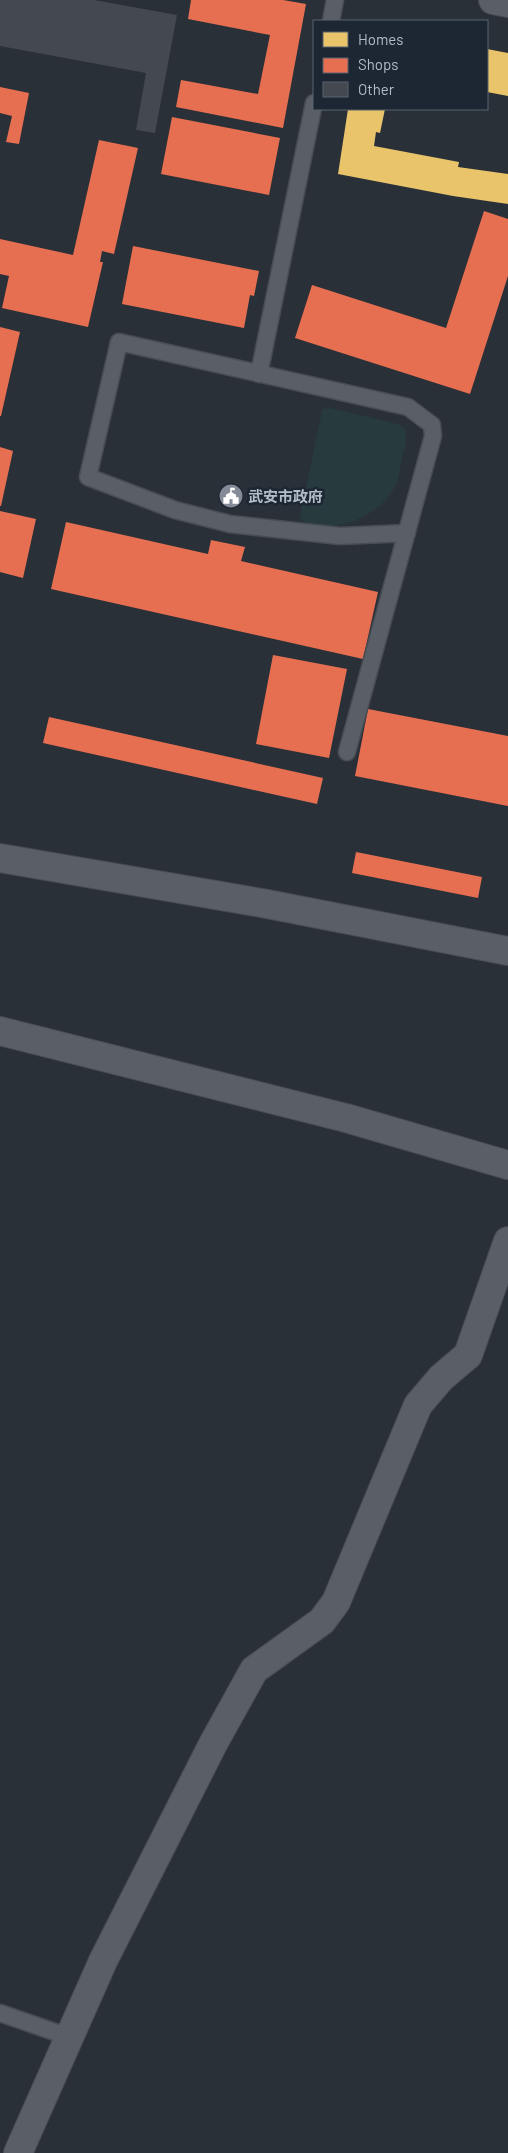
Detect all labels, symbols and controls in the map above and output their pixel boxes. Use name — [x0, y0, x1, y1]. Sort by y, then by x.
legend — [313, 20, 488, 110]
text: Homes — [358, 30, 403, 48]
text: Shops — [358, 55, 398, 73]
text: Other — [358, 80, 395, 98]
public building icon: 武安市政府 — [218, 483, 244, 509]
place label: 武安市政府 — [248, 487, 323, 505]

